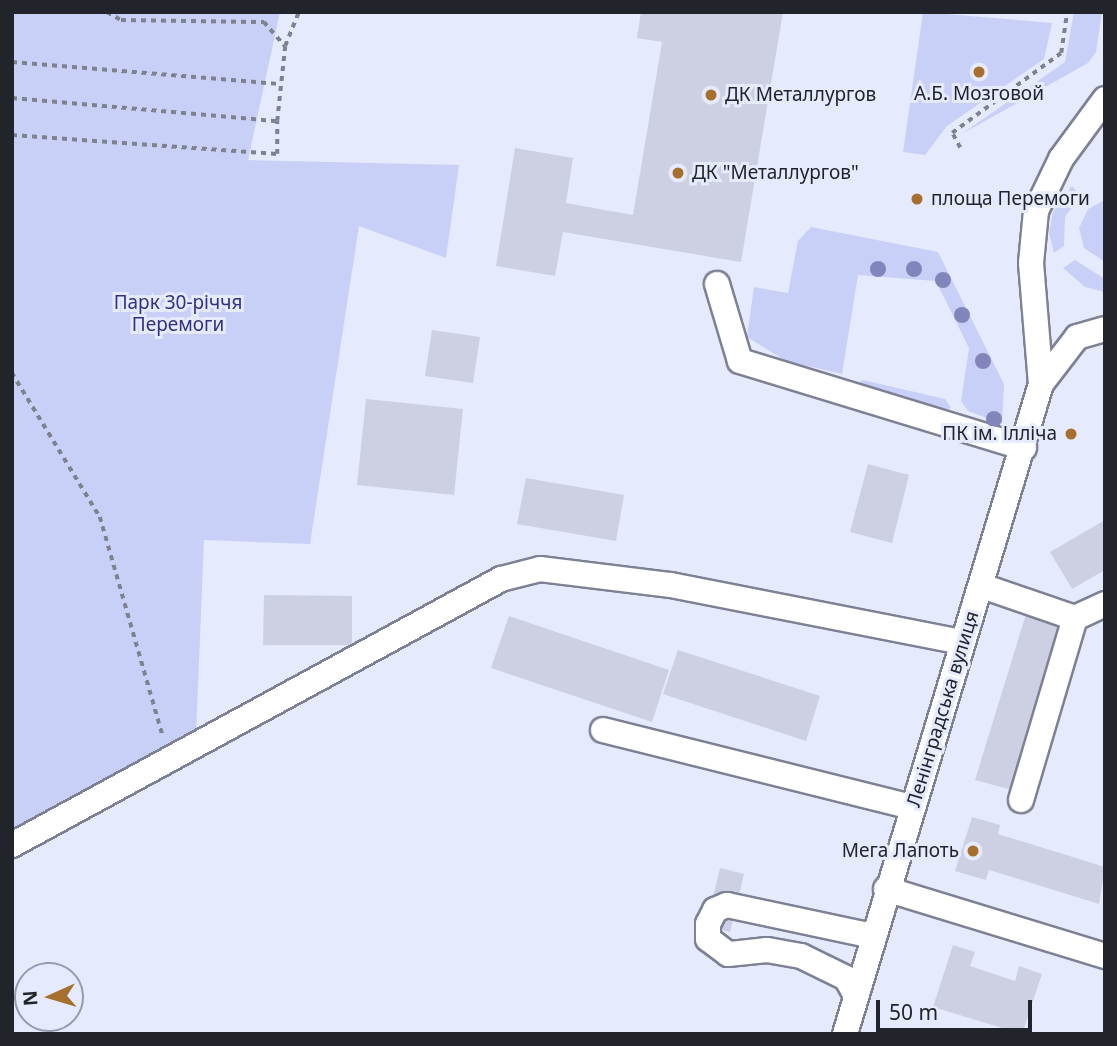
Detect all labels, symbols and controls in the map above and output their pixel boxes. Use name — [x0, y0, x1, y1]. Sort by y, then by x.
marker: А.Б. Мозговой — [971, 64, 987, 80]
place label: А.Б. Мозговой — [914, 83, 1044, 105]
place label: ДК Металлургов — [725, 84, 876, 106]
marker: ДК Металлургов — [703, 87, 719, 103]
place label: ДК "Металлургов" — [692, 162, 859, 184]
marker: ДК "Металлургов" — [670, 165, 686, 181]
place label: площа Перемоги — [931, 188, 1090, 210]
marker: площа Перемоги — [909, 191, 925, 207]
park label: Парк 30-річчя Перемоги — [114, 292, 242, 336]
place label: ПК ім. Ілліча — [942, 423, 1057, 445]
marker: ПК ім. Ілліча — [1063, 426, 1079, 442]
street label: Ленінградська вулиця — [902, 608, 984, 810]
place label: Мега Лапоть — [842, 840, 959, 862]
marker: Мега Лапоть — [965, 843, 981, 859]
north arrow — [14, 962, 84, 1032]
scale bar — [879, 986, 1035, 1030]
text: N — [17, 990, 44, 1007]
text: 50 m — [889, 998, 938, 1026]

